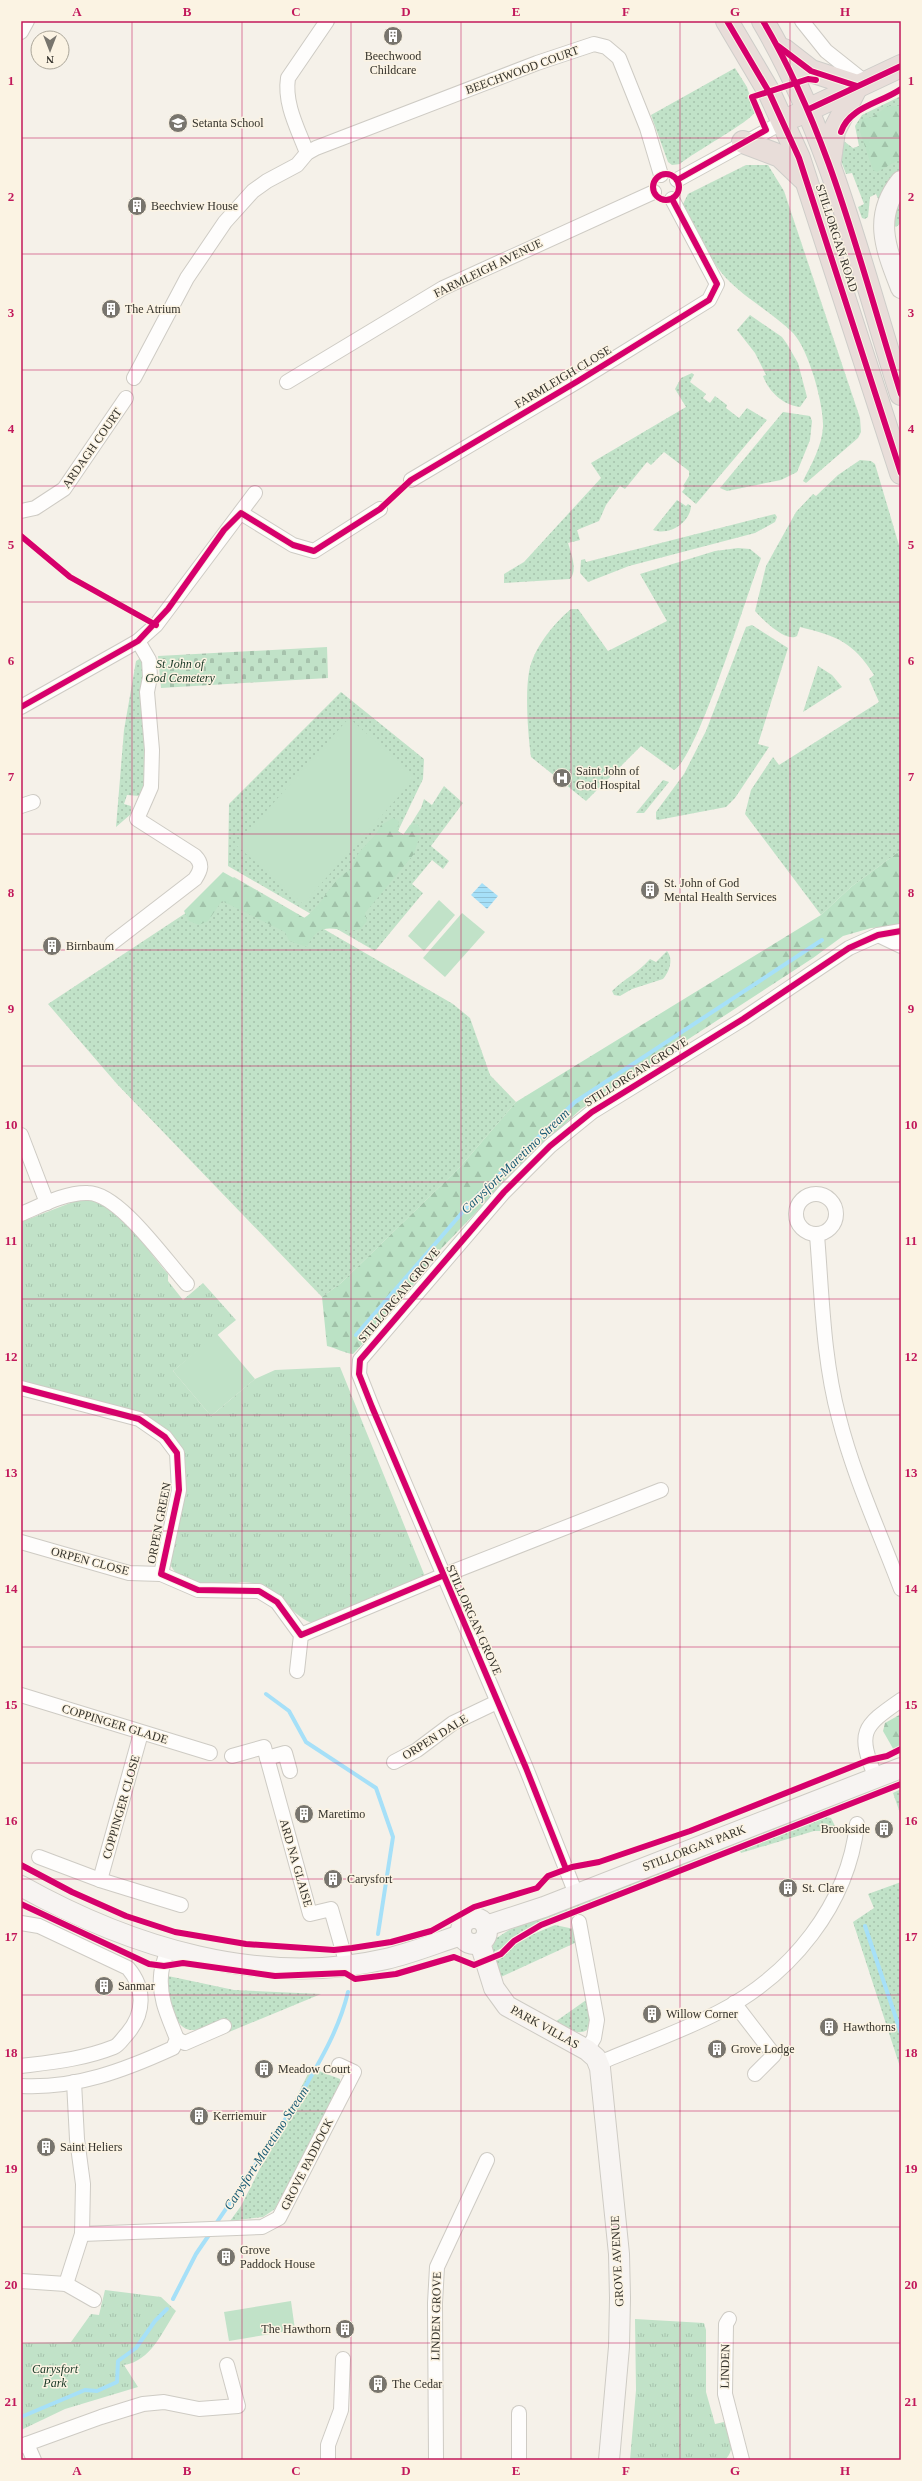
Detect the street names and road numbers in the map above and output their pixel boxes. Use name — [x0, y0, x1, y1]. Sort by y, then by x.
street label: BEECHWOOD COURT — [463, 43, 581, 97]
street label: STILLORGAN ROAD — [813, 182, 861, 294]
street label: FARMLEIGH AVENUE — [431, 236, 545, 300]
street label: FARMLEIGH CLOSE — [512, 343, 614, 411]
street label: ARDAGH COURT — [59, 405, 125, 491]
street label: STILLORGAN GROVE — [582, 1034, 690, 1110]
street label: STILLORGAN GROVE — [355, 1245, 443, 1345]
street label: ORPEN GREEN — [144, 1481, 174, 1565]
street label: ORPEN CLOSE — [49, 1544, 131, 1578]
street label: STILLORGAN GROVE — [443, 1562, 505, 1678]
street label: COPPINGER GLADE — [60, 1701, 170, 1747]
street label: ORPEN DALE — [400, 1711, 470, 1763]
street label: COPPINGER CLOSE — [99, 1753, 143, 1861]
street label: ARD NA GLAISE — [277, 1817, 315, 1909]
street label: STILLORGAN PARK — [640, 1822, 748, 1874]
street label: PARK VILLAS — [508, 2002, 582, 2052]
street label: GROVE PADDOCK — [278, 2115, 336, 2212]
street label: GROVE AVENUE — [608, 2215, 626, 2307]
street label: LINDEN GROVE — [428, 2271, 444, 2361]
street label: LINDEN — [718, 2343, 732, 2388]

